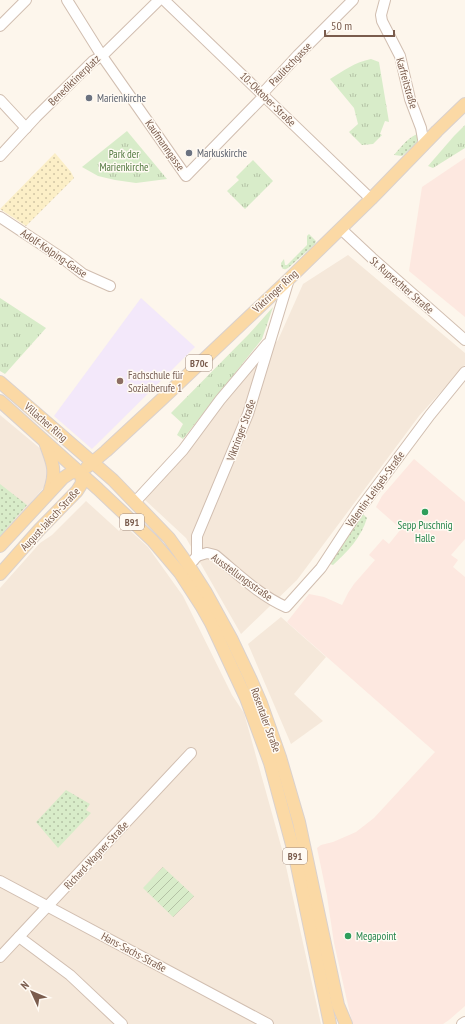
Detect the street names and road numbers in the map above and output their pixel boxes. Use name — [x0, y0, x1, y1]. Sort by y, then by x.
street label: Paulitschgasse — [266, 39, 315, 89]
street label: Benediktinerplatz — [45, 52, 103, 108]
street label: Karfreitstraße — [393, 56, 421, 111]
street label: 10.-Oktober-Straße — [237, 69, 299, 130]
street label: Kaufmanngasse — [142, 117, 188, 174]
street label: Adolf-Kolping-Gasse — [18, 226, 90, 281]
street label: St. Ruprechter Straße — [367, 253, 437, 317]
street label: Viktringer Ring — [249, 266, 301, 316]
road number: B70c — [186, 355, 212, 371]
street label: Viktringer Straße — [223, 397, 259, 464]
street label: Villacher Ring — [21, 399, 71, 445]
street label: Valentin-Leitgeb-Straße — [342, 448, 408, 531]
street label: August-Jaksch-Straße — [17, 484, 83, 553]
road number: B91 — [120, 514, 144, 530]
street label: Ausstellungsstraße — [209, 550, 276, 604]
street label: Rosentaler Straße — [248, 686, 284, 755]
street label: Richard-Wagner-Straße — [61, 818, 132, 892]
road number: B91 — [283, 848, 307, 864]
street label: Hans-Sachs-Straße — [99, 929, 169, 975]

